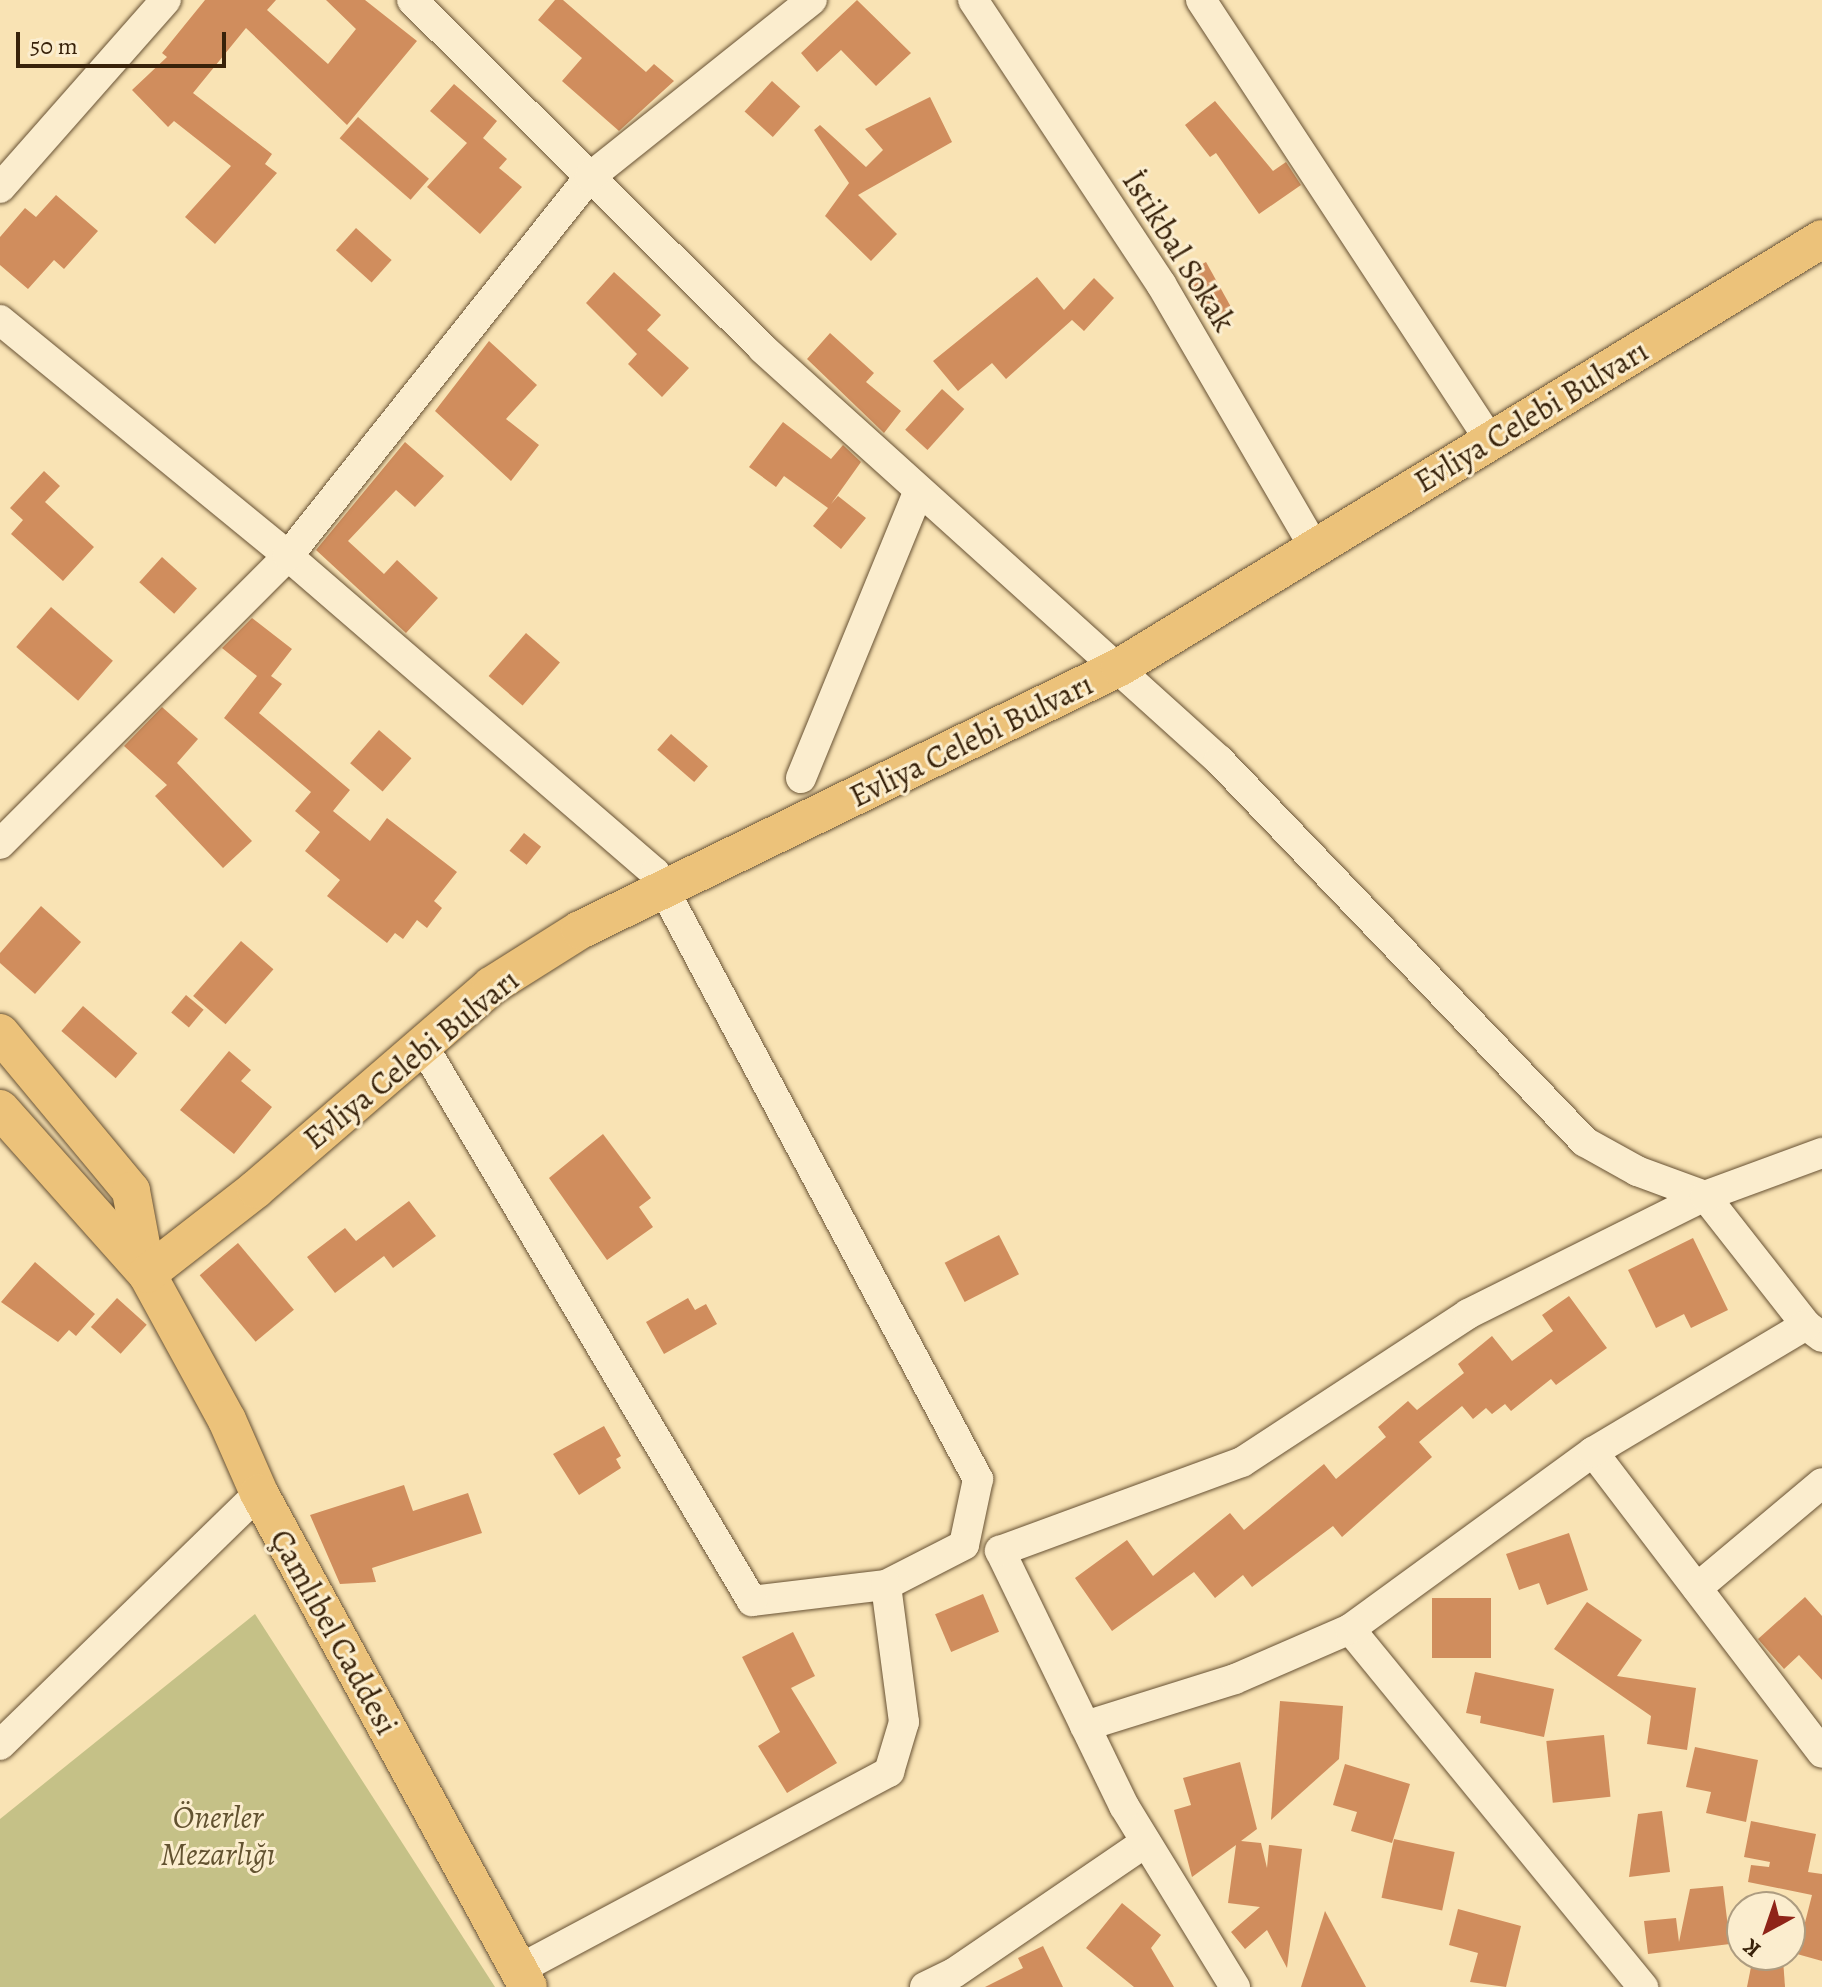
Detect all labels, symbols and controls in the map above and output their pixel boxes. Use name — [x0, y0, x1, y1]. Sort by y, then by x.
scale bar — [20, 16, 230, 66]
text: 50 m — [30, 30, 78, 62]
street label: İstikbal Sokak — [1114, 163, 1244, 339]
street label: Evliya Celebi Bulvarı — [1407, 331, 1655, 501]
street label: Evliya Celebi Bulvarı — [843, 665, 1099, 815]
street label: Evliya Celebi Bulvarı — [296, 960, 526, 1158]
street label: Çamlıbel Caddesi — [262, 1523, 406, 1741]
park label: Önerler Mezarlığı — [161, 1799, 275, 1874]
north arrow — [1726, 1891, 1806, 1971]
text: K — [1737, 1932, 1767, 1964]

